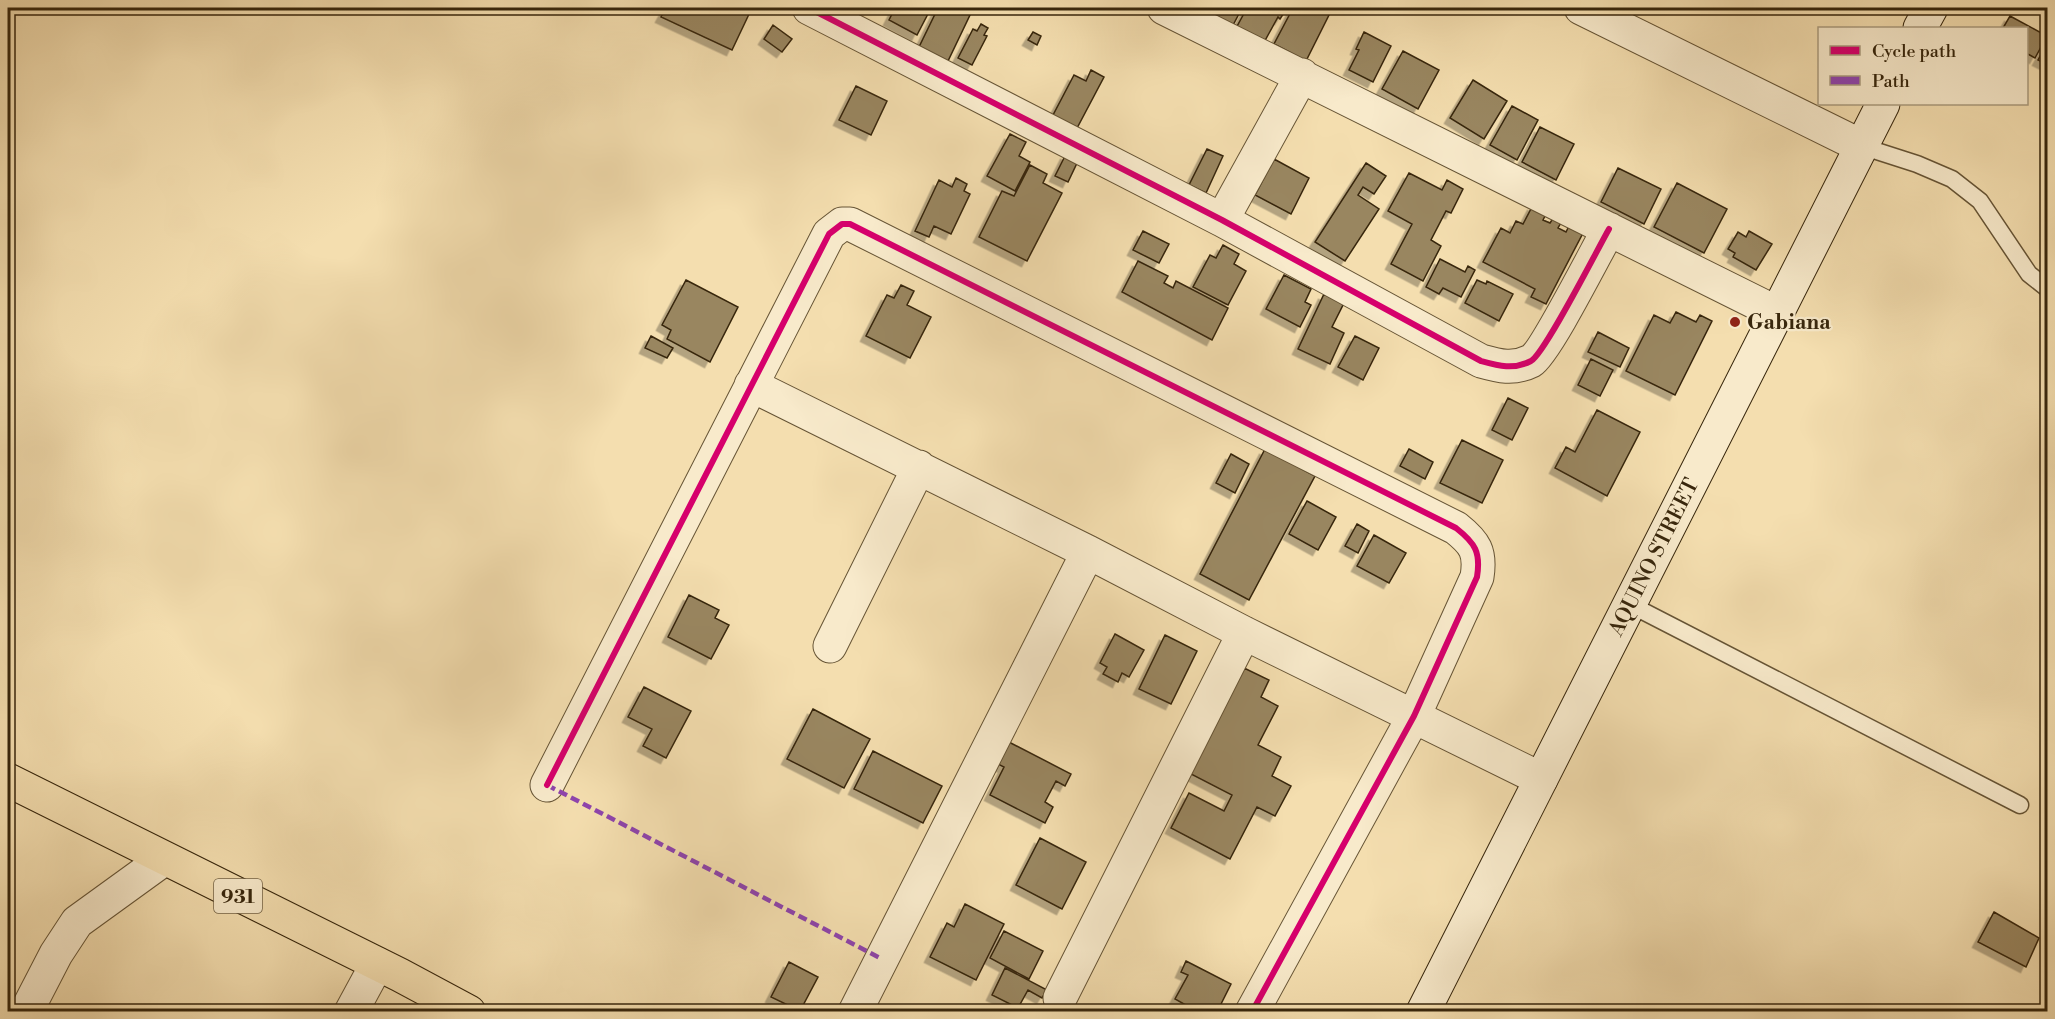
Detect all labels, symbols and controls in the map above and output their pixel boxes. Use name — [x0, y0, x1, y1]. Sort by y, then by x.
legend — [1818, 27, 2028, 105]
text: Cycle path — [1872, 40, 1956, 63]
text: Path — [1872, 70, 1910, 93]
place label: Gabiana — [1747, 310, 1831, 336]
marker: Gabiana — [1728, 315, 1742, 329]
street label: AQUINO STREET — [1603, 474, 1705, 642]
road number: 931 — [214, 879, 262, 913]

